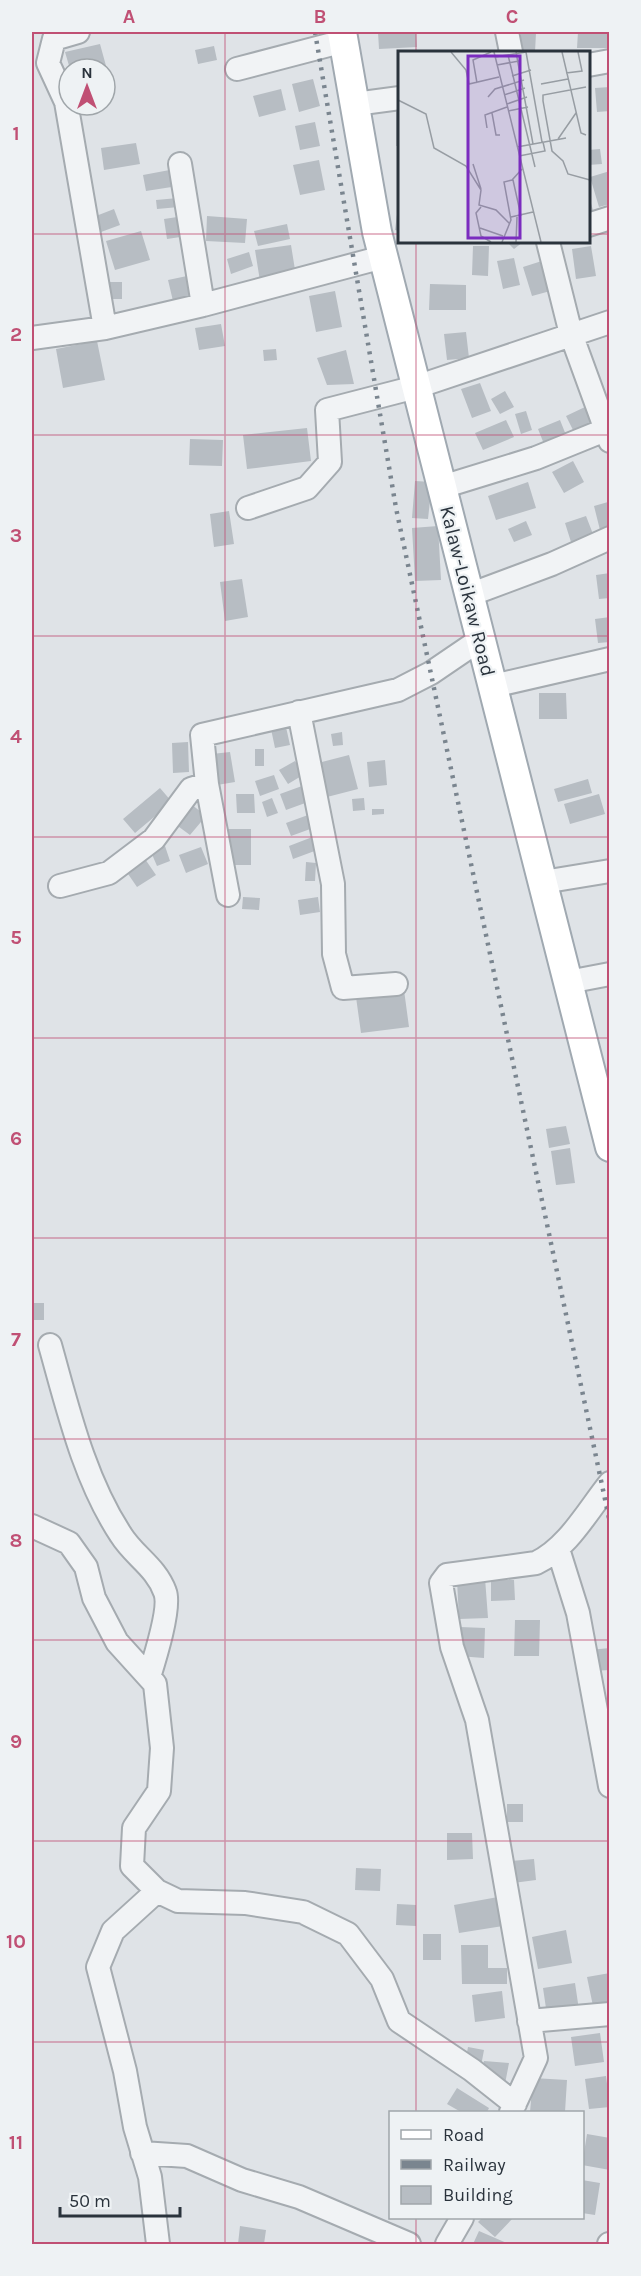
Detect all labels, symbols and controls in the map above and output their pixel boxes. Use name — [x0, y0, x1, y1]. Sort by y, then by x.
text: A — [123, 5, 136, 28]
text: B — [314, 5, 326, 28]
text: C — [506, 5, 518, 28]
inset map — [398, 51, 590, 243]
north arrow — [57, 57, 117, 117]
text: N — [81, 63, 93, 82]
text: 1 — [12, 122, 20, 145]
text: 2 — [10, 323, 22, 346]
street label: Kalaw-Loikaw Road — [435, 503, 500, 679]
text: 3 — [10, 524, 22, 547]
text: 4 — [10, 725, 22, 748]
text: 5 — [10, 926, 22, 949]
text: 6 — [10, 1127, 22, 1150]
text: 7 — [11, 1328, 21, 1351]
text: 8 — [10, 1529, 22, 1552]
text: 9 — [10, 1730, 22, 1753]
text: 10 — [6, 1930, 26, 1953]
legend — [389, 2111, 584, 2219]
text: Road — [443, 2124, 484, 2146]
text: 11 — [9, 2131, 23, 2154]
text: Railway — [443, 2154, 506, 2176]
scale bar — [60, 2180, 180, 2218]
text: Building — [443, 2184, 513, 2206]
text: 50 m — [69, 2190, 111, 2212]

